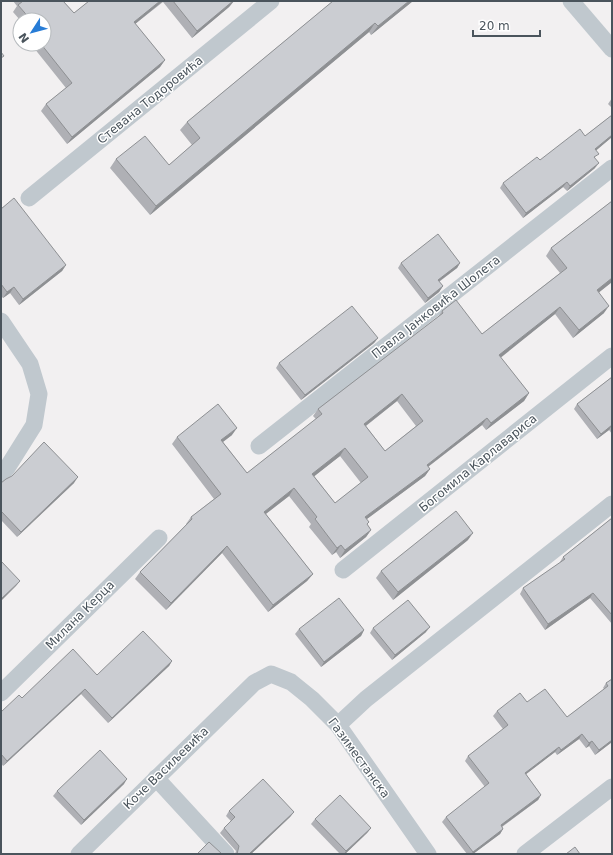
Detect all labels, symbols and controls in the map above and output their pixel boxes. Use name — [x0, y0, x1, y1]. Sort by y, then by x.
north arrow — [12, 12, 52, 52]
scale bar — [473, 12, 540, 38]
text: 20 m — [479, 19, 510, 33]
text: N — [16, 30, 32, 45]
street label: Стевана Тодоровића — [94, 53, 206, 147]
street label: Павла Јанковића Шолета — [369, 253, 503, 361]
street label: Богомила Карлавариса — [416, 411, 540, 515]
street label: Милана Керца — [43, 578, 117, 652]
street label: Газиместанска — [325, 715, 393, 801]
street label: Коче Васиљевића — [121, 724, 211, 812]

